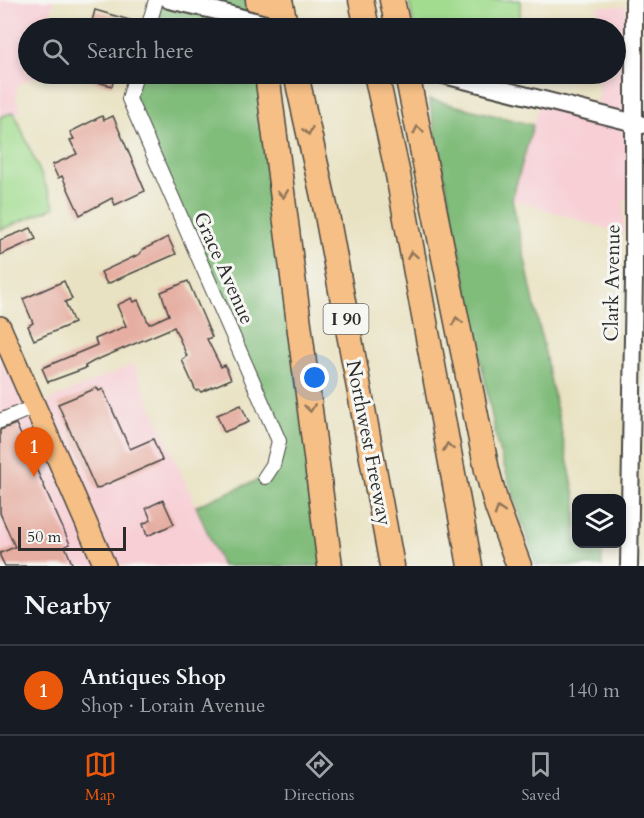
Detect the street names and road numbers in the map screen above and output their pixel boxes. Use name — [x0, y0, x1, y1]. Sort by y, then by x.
street label: Grace Avenue — [187, 208, 261, 328]
street label: Clark Avenue — [597, 224, 627, 342]
road number: I 90 — [324, 304, 368, 334]
street label: Northwest Freeway — [340, 358, 398, 528]

